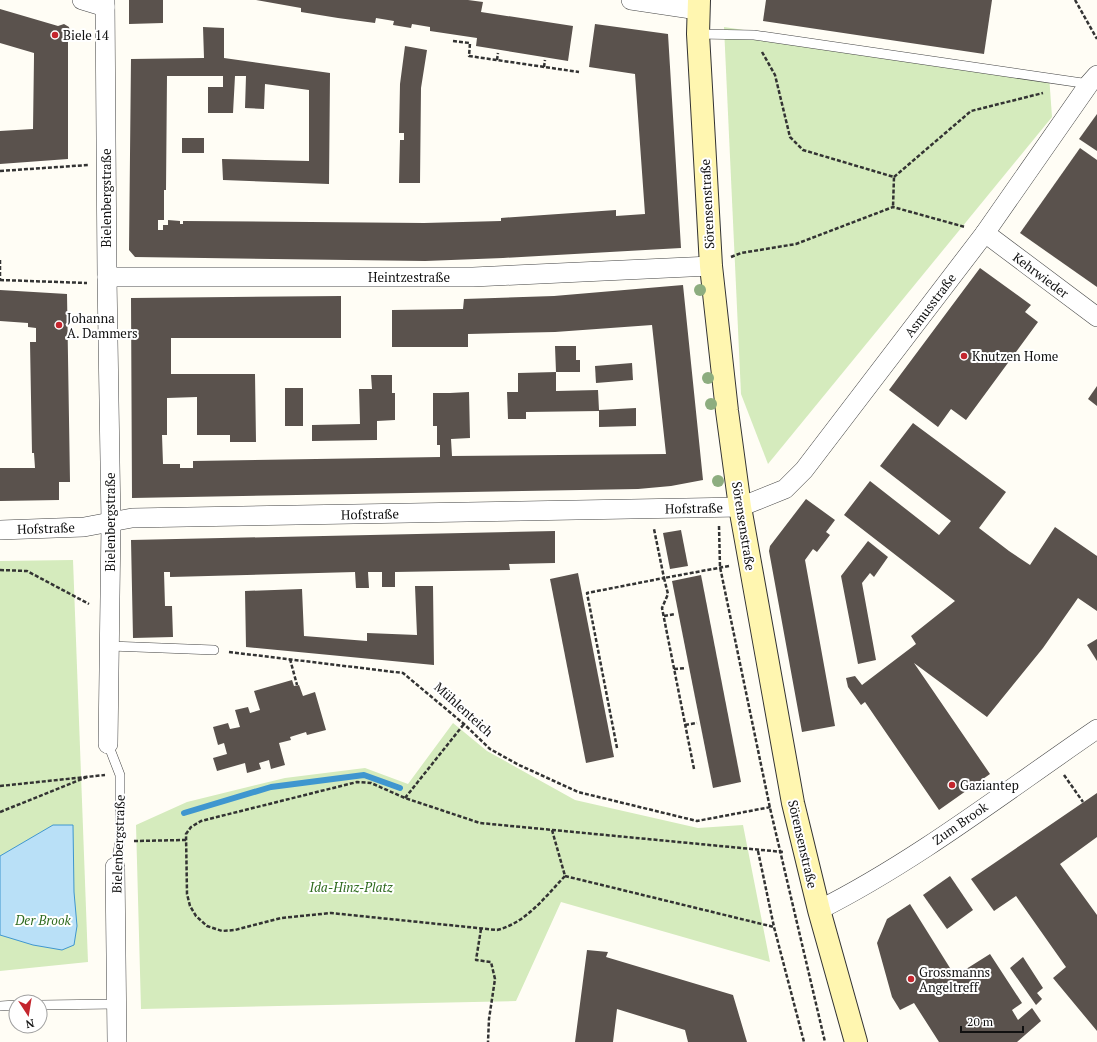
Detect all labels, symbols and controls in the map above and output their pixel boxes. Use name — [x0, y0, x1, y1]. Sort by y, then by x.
place label: Biele 14 — [63, 26, 109, 44]
marker: Biele 14 — [50, 30, 60, 40]
street label: Bielenbergstraße — [97, 149, 115, 247]
street label: Sörensenstraße — [696, 159, 718, 249]
street label: Kehrwieder — [1009, 248, 1073, 302]
street label: Heintzestraße — [368, 268, 450, 286]
street label: Asmusstraße — [900, 269, 960, 341]
place label: Johanna A. Dammers — [67, 309, 138, 342]
marker: Johanna A. Dammers — [54, 320, 64, 330]
place label: Knutzen Home — [972, 347, 1058, 365]
marker: Knutzen Home — [959, 351, 969, 361]
street label: Bielenbergstraße — [101, 473, 119, 571]
street label: Sörensenstraße — [728, 480, 760, 572]
street label: Hofstraße — [665, 498, 723, 518]
street label: Hofstraße — [341, 504, 399, 524]
street label: Hofstraße — [17, 518, 75, 538]
street label: Mühlenteich — [431, 678, 498, 741]
place label: Gaziantep — [960, 776, 1019, 794]
marker: Gaziantep — [947, 780, 957, 790]
street label: Bielenbergstraße — [107, 794, 129, 894]
street label: Zum Brook — [929, 797, 992, 849]
street label: Sörensenstraße — [784, 798, 822, 890]
park label: Ida-Hinz-Platz — [308, 878, 393, 896]
park label: Der Brook — [14, 911, 72, 929]
place label: Grossmanns Angeltreff — [919, 963, 990, 996]
marker: Grossmanns Angeltreff — [906, 974, 916, 984]
north arrow — [8, 994, 48, 1034]
scale bar — [961, 1008, 1023, 1034]
text: 20 m — [967, 1014, 994, 1029]
text: N — [24, 1016, 36, 1032]

